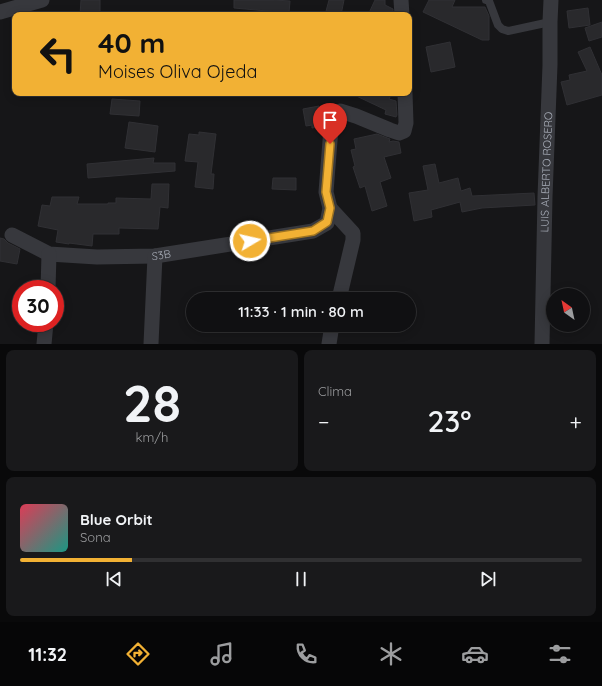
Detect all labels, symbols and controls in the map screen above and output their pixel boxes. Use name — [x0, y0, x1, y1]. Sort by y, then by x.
text: 40 m — [98, 25, 165, 60]
icon: left — [32, 28, 84, 80]
text: Moises Oliva Ojeda — [98, 60, 257, 83]
pin — [313, 103, 347, 144]
icon: arrive — [319, 109, 341, 131]
street label: LUIS ALBERTO ROSERO — [537, 111, 555, 233]
position arrow — [229, 220, 271, 262]
street label: S3B — [152, 247, 172, 263]
speed limit sign: 30 — [12, 280, 64, 332]
north arrow — [546, 288, 590, 332]
map controls — [546, 288, 590, 332]
text: 11:33 · 1 min · 80 m — [238, 302, 364, 321]
text: 28 — [123, 370, 181, 435]
text: Clima — [318, 383, 352, 399]
text: 23° — [427, 402, 472, 440]
text: − — [318, 408, 329, 436]
text: + — [570, 408, 582, 436]
text: km/h — [136, 429, 168, 445]
text: Blue Orbit — [80, 510, 153, 529]
text: Sona — [80, 529, 111, 545]
icon: previous — [103, 568, 125, 590]
icon: pause — [290, 568, 312, 590]
icon: next — [477, 568, 499, 590]
icon: directions — [124, 640, 152, 668]
icon: music — [208, 640, 236, 668]
icon: phone — [292, 640, 320, 668]
icon: climate — [377, 640, 405, 668]
icon: car — [461, 640, 489, 668]
icon: filters — [546, 640, 574, 668]
text: 11:32 — [28, 643, 67, 666]

